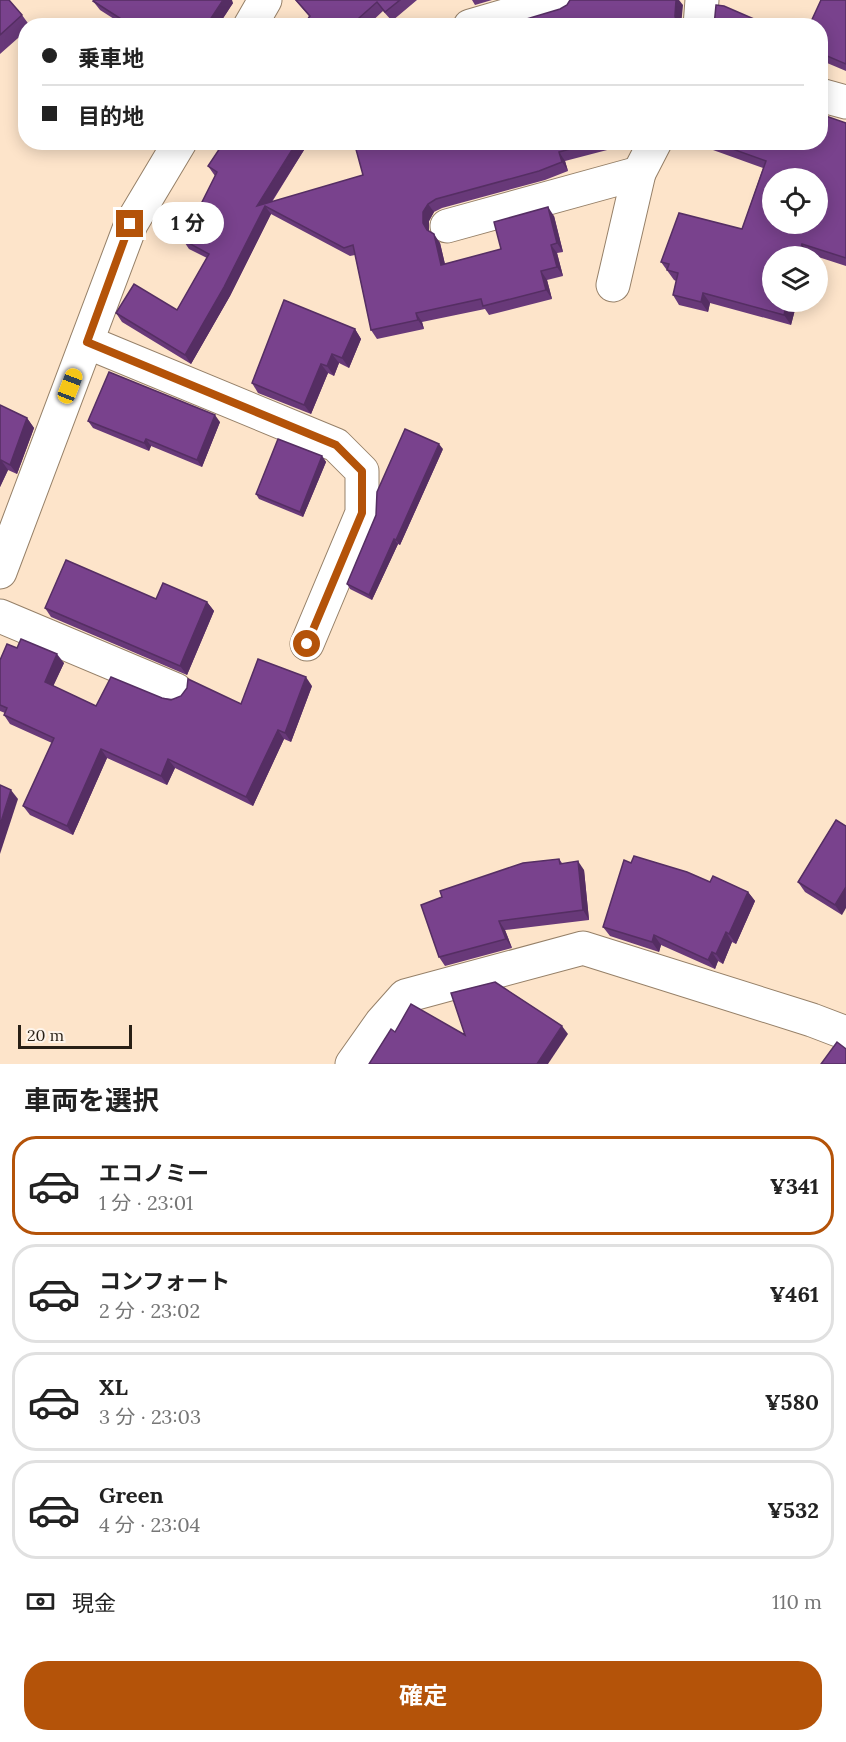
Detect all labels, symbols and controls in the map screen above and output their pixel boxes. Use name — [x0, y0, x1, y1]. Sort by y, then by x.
text: 乗車地 — [78, 44, 144, 72]
text: 目的地 — [78, 102, 144, 130]
map controls — [762, 168, 828, 312]
button: locate — [762, 168, 828, 234]
callout: 1 分 — [151, 203, 223, 245]
route end — [116, 210, 143, 237]
text: 1 分 — [171, 210, 205, 235]
button: layers — [762, 246, 828, 312]
car — [55, 366, 85, 406]
route start — [293, 630, 320, 657]
scale bar — [18, 1022, 132, 1050]
text: 20 m — [27, 1025, 64, 1045]
text: 車両を選択 — [24, 1083, 159, 1117]
icon: car — [27, 1159, 81, 1213]
text: エコノミー — [99, 1159, 209, 1187]
text: ¥341 — [770, 1172, 819, 1200]
text: 1 分 · 23:01 — [99, 1190, 193, 1215]
icon: car — [27, 1267, 81, 1321]
text: コンフォート — [99, 1267, 230, 1295]
text: ¥461 — [769, 1280, 819, 1308]
text: 2 分 · 23:02 — [99, 1298, 200, 1323]
text: XL — [99, 1373, 128, 1401]
icon: car — [27, 1375, 81, 1429]
text: ¥580 — [765, 1388, 819, 1416]
text: 3 分 · 23:03 — [99, 1404, 201, 1429]
text: Green — [99, 1481, 164, 1509]
icon: car — [27, 1483, 81, 1537]
text: ¥532 — [767, 1496, 819, 1524]
text: 4 分 · 23:04 — [99, 1512, 200, 1537]
icon: cash — [24, 1585, 57, 1618]
text: 現金 — [72, 1589, 116, 1617]
text: 110 m — [772, 1589, 822, 1614]
button: 確定 — [24, 1661, 822, 1730]

